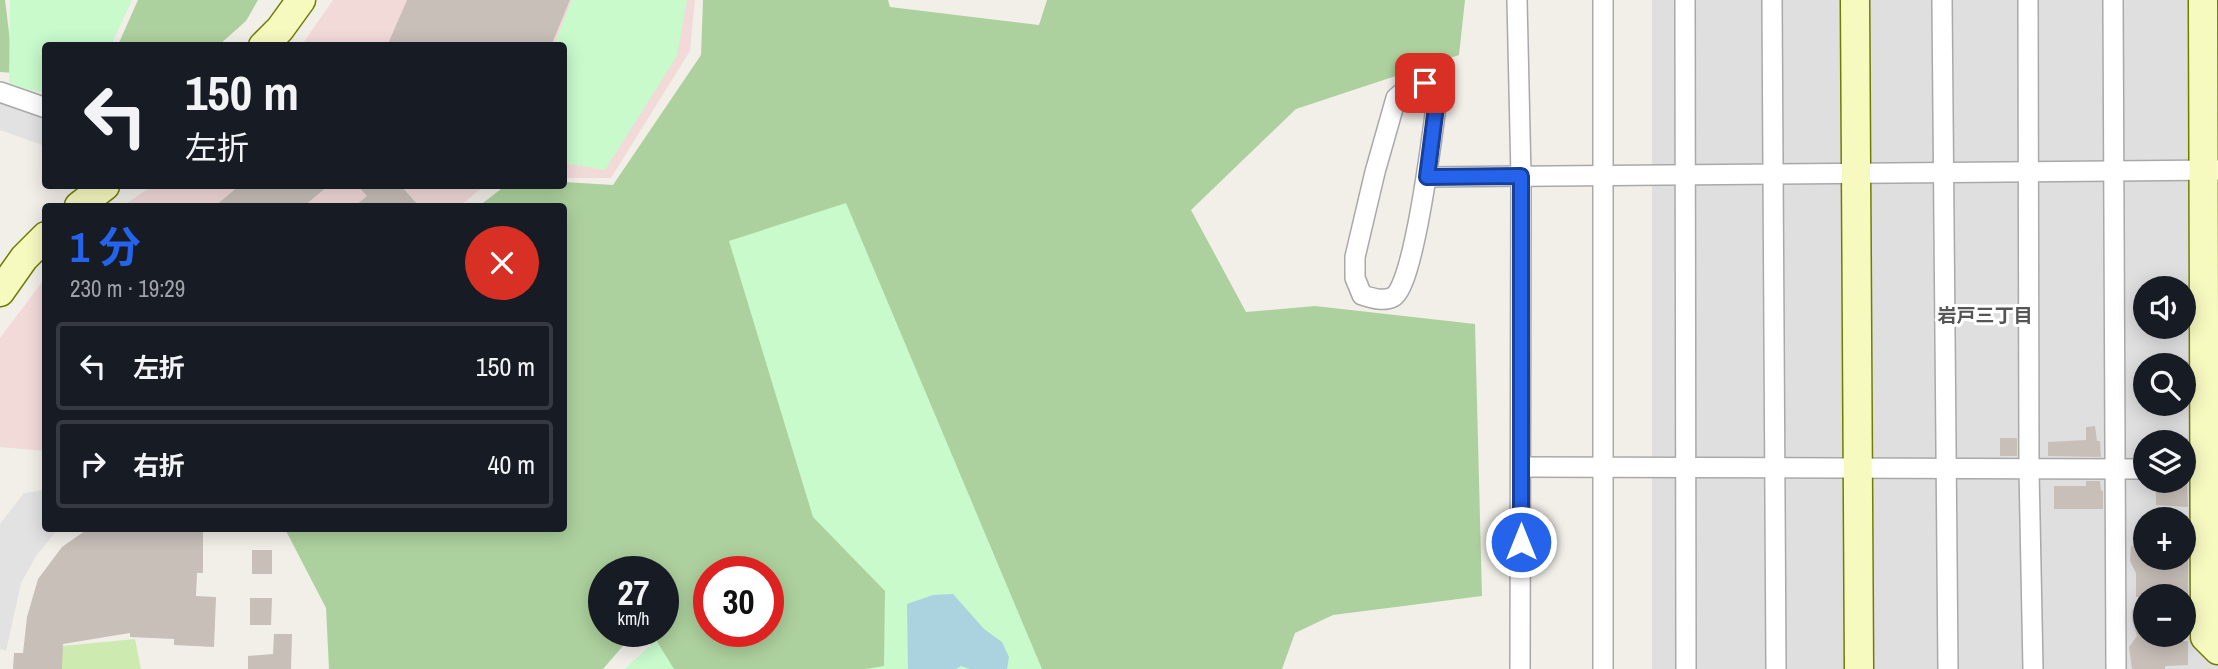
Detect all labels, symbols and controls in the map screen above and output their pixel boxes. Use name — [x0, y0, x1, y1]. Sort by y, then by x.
pin — [1395, 53, 1455, 113]
text: 150 m — [185, 59, 299, 125]
icon: arrive — [1406, 64, 1444, 102]
icon: left — [70, 70, 161, 161]
text: 左折 — [185, 126, 249, 169]
text: 1 分 — [70, 219, 141, 275]
button: close — [465, 226, 539, 300]
text: 230 m · 19:29 — [70, 273, 185, 304]
map controls — [2133, 276, 2196, 647]
button: sound — [2133, 276, 2196, 339]
district label: 岩戸三丁目 — [1937, 302, 2033, 328]
icon: left — [74, 347, 112, 385]
text: 150 m — [476, 349, 535, 384]
text: 左折 — [133, 350, 185, 385]
button: search — [2133, 353, 2196, 416]
button: layers — [2133, 430, 2196, 493]
icon: right — [74, 445, 112, 483]
text: 40 m — [488, 447, 535, 482]
text: 右折 — [133, 448, 185, 483]
position arrow — [1484, 505, 1558, 579]
button: + — [2133, 507, 2196, 570]
speed limit sign: 30 — [693, 556, 784, 647]
text: 27 — [618, 569, 649, 616]
button: − — [2133, 584, 2196, 647]
text: km/h — [618, 606, 650, 631]

